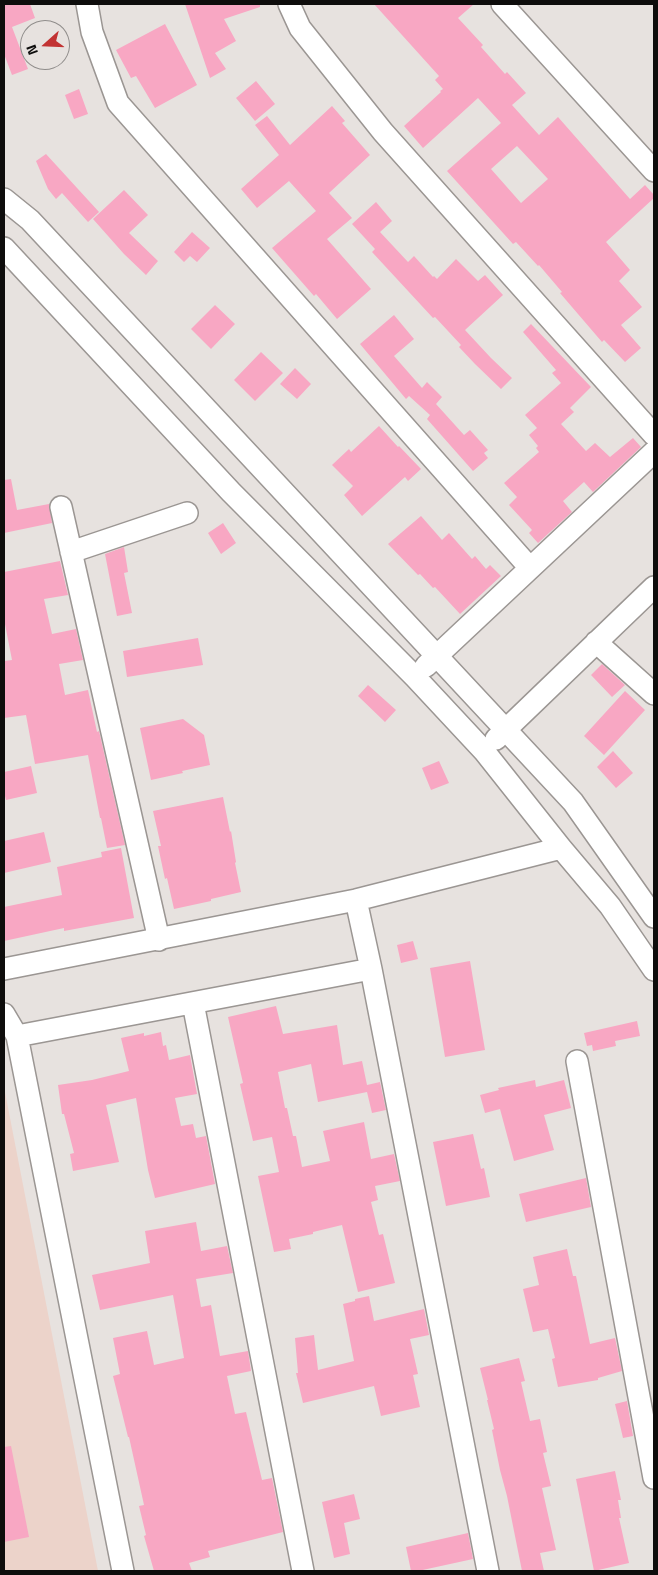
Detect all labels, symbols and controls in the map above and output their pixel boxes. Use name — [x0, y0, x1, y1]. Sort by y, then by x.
north arrow — [20, 20, 70, 70]
text: N — [20, 42, 43, 58]

